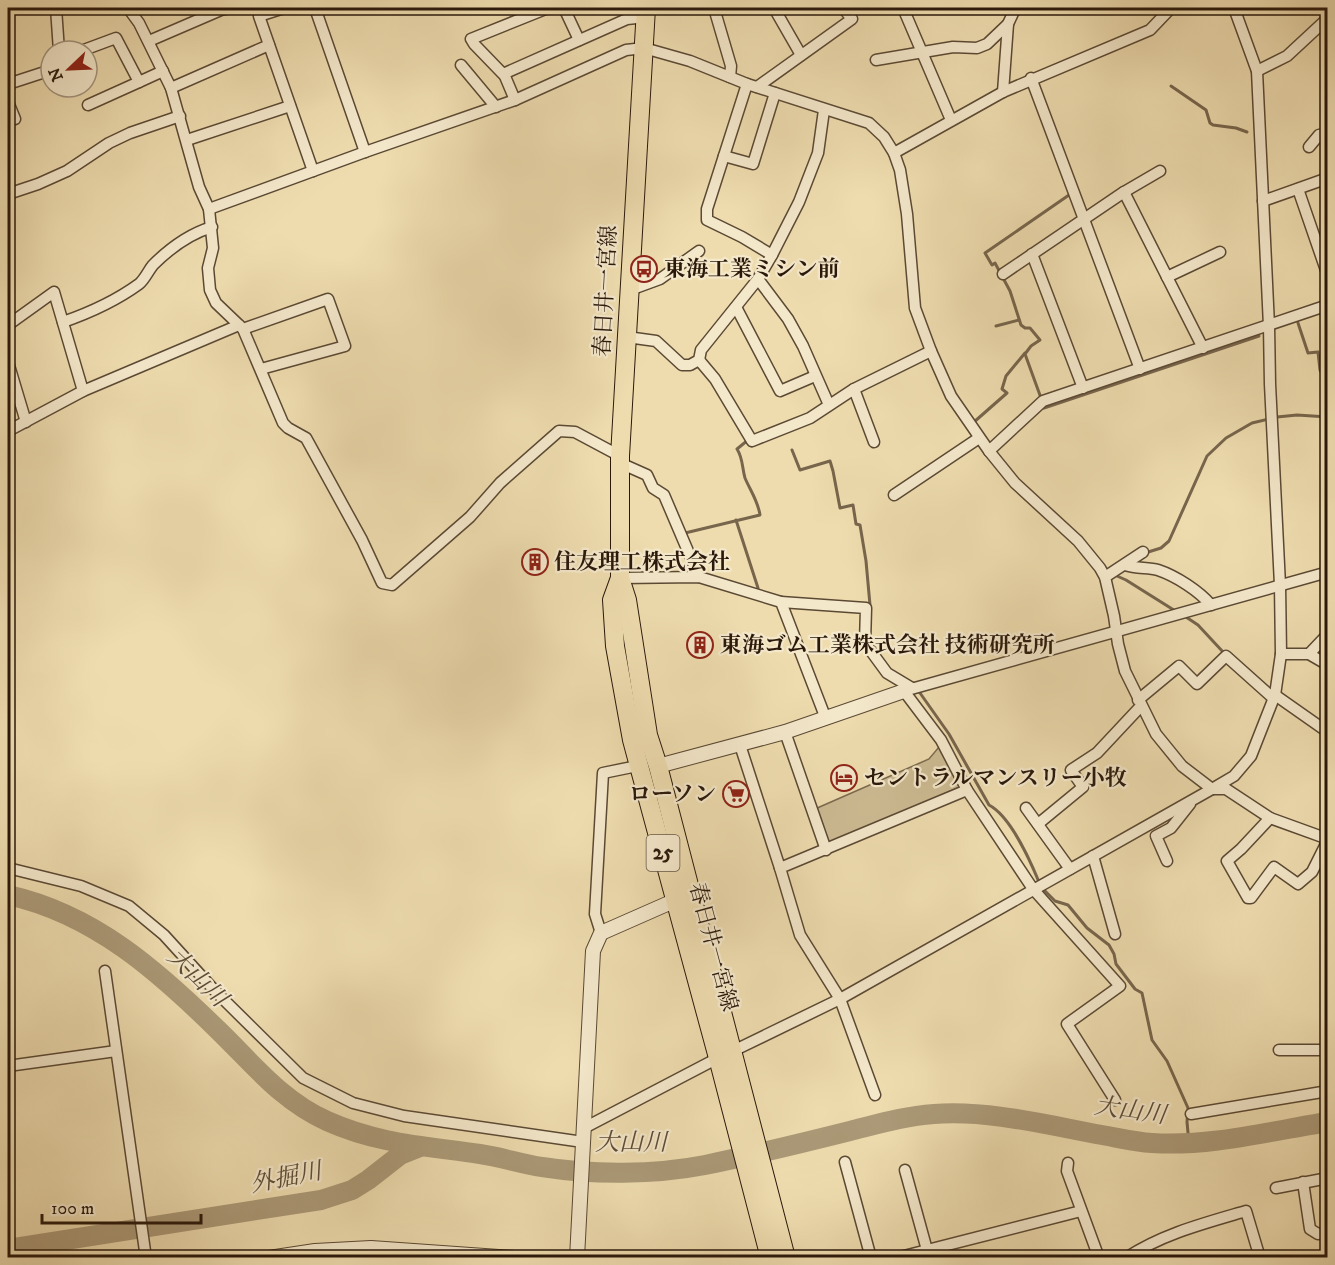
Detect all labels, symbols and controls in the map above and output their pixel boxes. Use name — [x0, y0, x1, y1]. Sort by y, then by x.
north arrow — [39, 39, 99, 99]
text: N — [44, 65, 68, 84]
street label: 春日井一宮線 — [589, 224, 623, 358]
bus stop icon: 東海工業ミシン前 — [629, 254, 659, 284]
place label: 東海工業ミシン前 — [664, 256, 839, 283]
building icon: 住友理工株式会社 — [520, 547, 550, 577]
place label: 住友理工株式会社 — [554, 549, 730, 576]
building icon: 東海ゴム工業株式会社 技術研究所 — [685, 630, 715, 660]
place label: 東海ゴム工業株式会社 技術研究所 — [720, 632, 1055, 659]
hotel icon: セントラルマンスリー小牧 — [829, 763, 859, 793]
place label: セントラルマンスリー小牧 — [864, 765, 1127, 792]
supermarket icon: ローソン — [721, 779, 751, 809]
place label: ローソン — [629, 781, 716, 808]
road number: 25 — [646, 835, 680, 871]
street label: 春日井一宮線 — [683, 880, 743, 1014]
water label: 大山川 — [161, 942, 235, 1016]
water label: 大山川 — [1092, 1091, 1171, 1131]
water label: 大山川 — [595, 1128, 670, 1158]
water label: 外掘川 — [248, 1156, 327, 1200]
scale bar — [42, 1187, 201, 1225]
text: 100 m — [51, 1198, 94, 1220]

